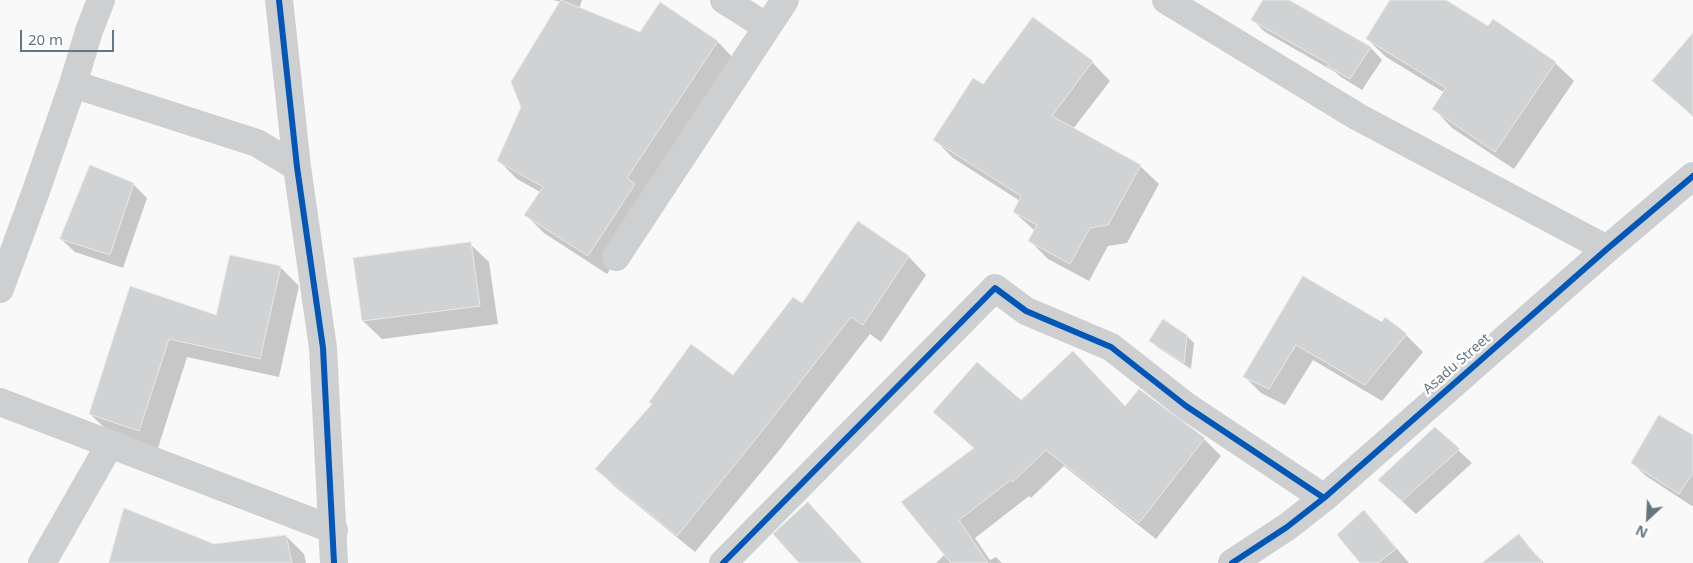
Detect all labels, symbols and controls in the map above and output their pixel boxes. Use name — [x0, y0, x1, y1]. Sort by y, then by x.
scale bar — [22, 20, 116, 52]
text: 20 m — [28, 29, 63, 49]
street label: Asadu Street — [1420, 330, 1494, 398]
north arrow — [1623, 493, 1673, 543]
text: N — [1632, 521, 1651, 543]

